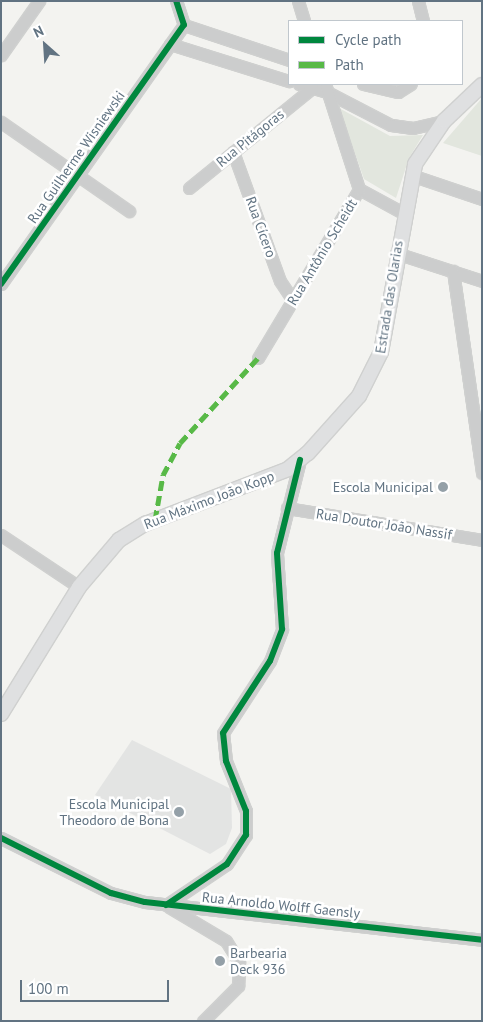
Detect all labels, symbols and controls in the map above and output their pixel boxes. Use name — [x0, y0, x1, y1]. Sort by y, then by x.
north arrow — [20, 20, 70, 70]
legend — [288, 20, 463, 85]
text: N — [30, 21, 46, 42]
text: Cycle path — [335, 30, 401, 49]
text: Path — [335, 55, 364, 74]
street label: Rua Guilherme Wisniewski — [24, 87, 128, 227]
street label: Rua Pitágoras — [213, 106, 287, 170]
street label: Rua Cícero — [242, 194, 280, 260]
street label: Rua Antônio Scheidt — [283, 196, 361, 308]
street label: Estrada das Olarias — [372, 239, 406, 355]
street label: Rua Máximo João Kopp — [141, 467, 277, 533]
place label: Escola Municipal — [333, 479, 433, 495]
marker: Escola Municipal — [437, 481, 449, 493]
street label: Rua Doutor João Nassif — [315, 505, 453, 543]
place label: Escola Municipal Theodoro de Bona — [59, 796, 169, 829]
marker: Escola Municipal Theodoro de Bona — [173, 806, 185, 818]
street label: Rua Arnoldo Wolff Gaensly — [201, 888, 361, 922]
place label: Barbearia Deck 936 — [230, 945, 287, 978]
marker: Barbearia Deck 936 — [214, 955, 226, 967]
scale bar — [22, 970, 171, 1002]
text: 100 m — [28, 979, 69, 998]

